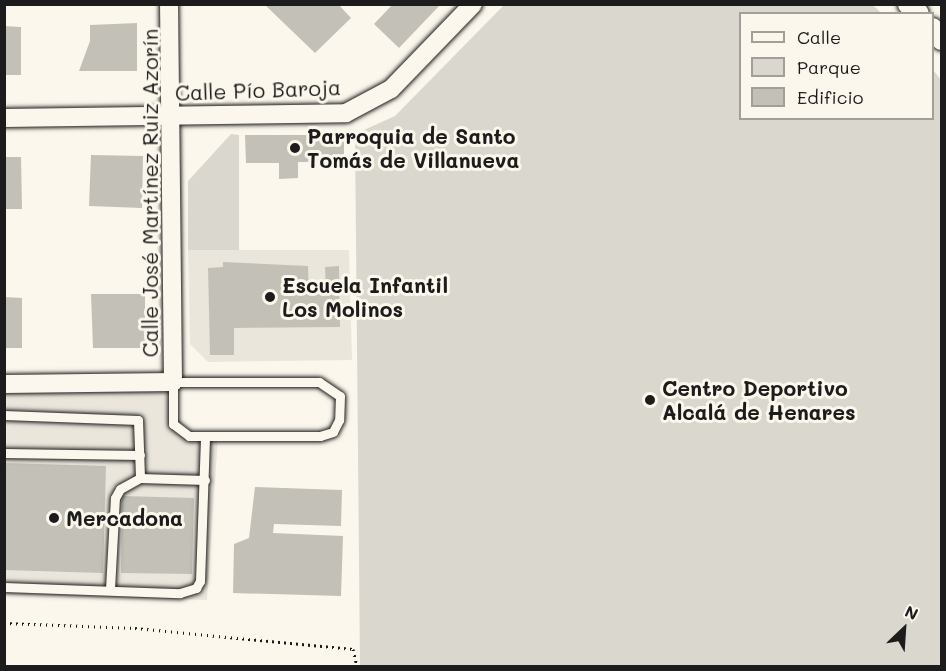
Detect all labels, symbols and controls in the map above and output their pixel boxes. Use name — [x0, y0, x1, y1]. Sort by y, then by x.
legend — [739, 12, 934, 120]
text: Calle — [797, 25, 841, 49]
street label: Calle José Martínez Ruiz Azorín — [137, 29, 163, 357]
text: Parque — [797, 55, 861, 79]
street label: Calle Pío Baroja — [175, 75, 341, 105]
text: Edificio — [797, 85, 864, 109]
place label: Parroquia de Santo Tomás de Villanueva — [307, 123, 519, 173]
marker: Parroquia de Santo Tomás de Villanueva — [288, 141, 302, 155]
place label: Escuela Infantil Los Molinos — [282, 272, 448, 322]
marker: Escuela Infantil Los Molinos — [263, 290, 277, 304]
place label: Centro Deportivo Alcalá de Henares — [662, 375, 856, 425]
marker: Centro Deportivo Alcalá de Henares — [643, 393, 657, 407]
place label: Mercadona — [66, 505, 183, 531]
marker: Mercadona — [47, 511, 61, 525]
north arrow — [874, 599, 934, 659]
text: N — [902, 600, 922, 624]

